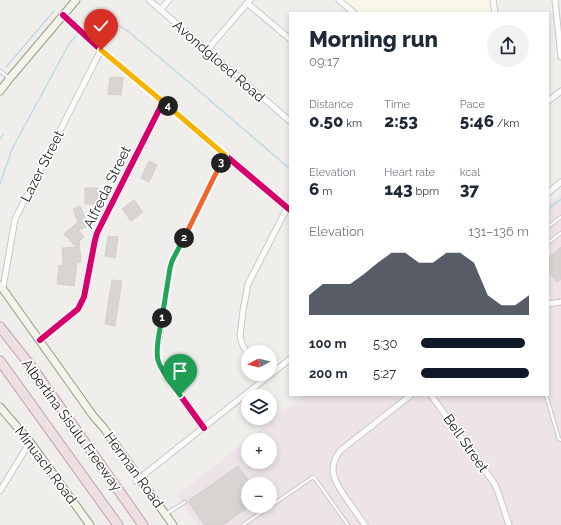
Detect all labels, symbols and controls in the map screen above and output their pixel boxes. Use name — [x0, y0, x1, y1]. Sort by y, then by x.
pin — [84, 9, 118, 50]
icon: check — [90, 15, 112, 37]
street label: Avondgloed Road — [170, 17, 268, 105]
button: share — [487, 25, 529, 67]
text: Morning run — [309, 26, 438, 52]
text: 09:17 — [309, 54, 339, 69]
pin: 4 — [158, 96, 178, 116]
text: Distance — [309, 98, 353, 111]
text: Time — [384, 98, 410, 111]
text: Pace — [460, 98, 485, 111]
text: 4 — [165, 99, 171, 112]
text: 0.50 — [309, 111, 343, 131]
text: 2:53 — [384, 111, 418, 131]
text: 5:46 — [460, 111, 494, 131]
text: km — [343, 117, 362, 130]
text: /km — [494, 117, 519, 130]
street label: Lazer Street — [17, 127, 67, 204]
street label: Alfreda Street — [80, 143, 134, 231]
pin: 3 — [211, 153, 231, 173]
text: 3 — [218, 156, 224, 169]
text: Elevation — [309, 166, 356, 179]
text: Heart rate — [384, 166, 435, 179]
text: kcal — [460, 166, 480, 179]
text: 6 — [309, 179, 319, 199]
text: 143 — [384, 179, 413, 199]
text: 37 — [460, 179, 479, 199]
text: m — [319, 185, 332, 198]
text: bpm — [413, 185, 439, 198]
text: Elevation — [309, 224, 364, 239]
text: 131–136 m — [468, 224, 529, 239]
pin: 2 — [174, 228, 194, 248]
text: 2 — [181, 231, 187, 244]
pin: 1 — [152, 308, 172, 328]
text: 1 — [159, 311, 165, 324]
text: 100 m — [309, 336, 347, 351]
text: 5:30 — [373, 336, 397, 351]
north arrow — [241, 345, 277, 381]
map controls — [241, 345, 277, 513]
pin — [163, 354, 197, 395]
street label: Albertina Sisulu Freeway — [19, 356, 126, 494]
icon: arrive — [169, 360, 191, 382]
text: 200 m — [309, 366, 348, 381]
text: 5:27 — [373, 366, 396, 381]
button: layers — [241, 389, 277, 425]
street label: Bell Street — [440, 411, 492, 475]
street label: Minuach Road — [12, 423, 80, 507]
street label: Herman Road — [101, 429, 167, 511]
button: + — [241, 433, 277, 469]
button: − — [241, 477, 277, 513]

